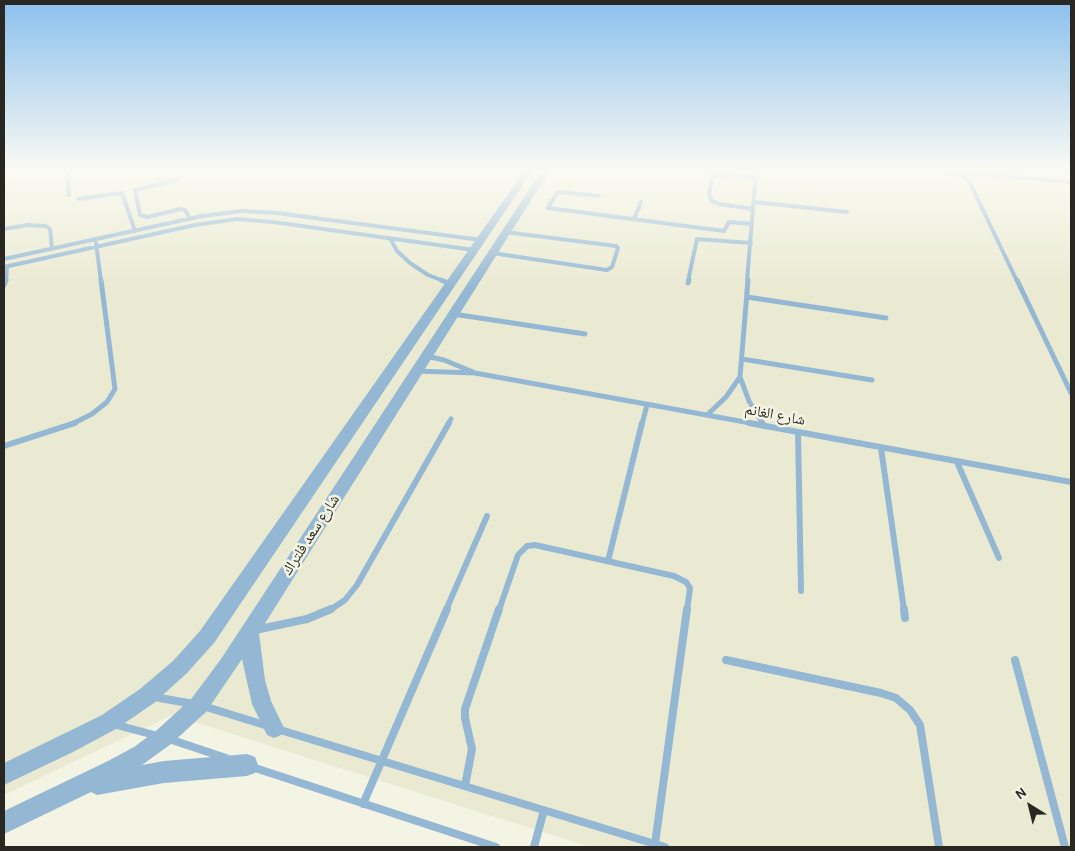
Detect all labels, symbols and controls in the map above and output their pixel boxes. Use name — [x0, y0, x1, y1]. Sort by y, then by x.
street label: شارع الغانم — [743, 400, 807, 430]
street label: شارع سعد فلتراك — [278, 491, 344, 579]
north arrow — [1005, 781, 1055, 831]
text: N — [1012, 784, 1030, 803]

